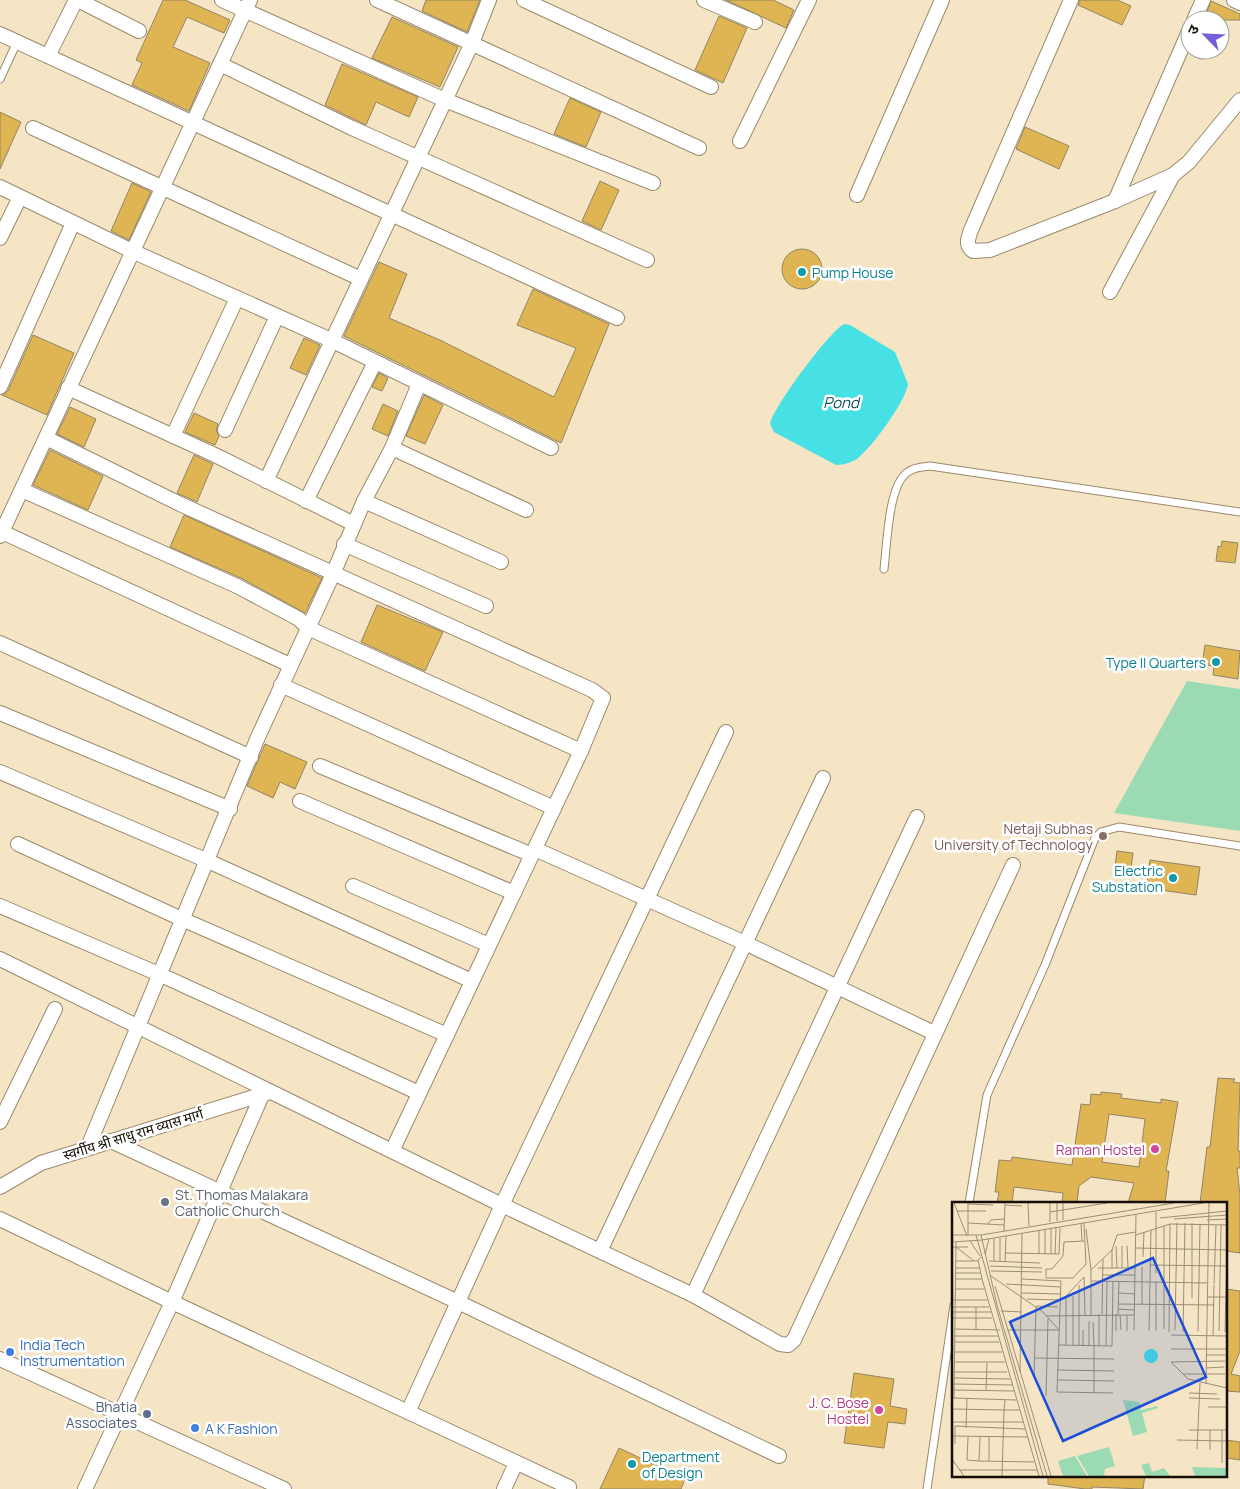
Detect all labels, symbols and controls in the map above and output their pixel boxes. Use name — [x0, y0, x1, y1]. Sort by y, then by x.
north arrow — [1180, 10, 1230, 60]
text: उ — [1182, 21, 1203, 37]
place label: Pump House — [812, 263, 893, 282]
marker: Pump House — [796, 266, 808, 278]
water label: Pond — [823, 392, 861, 413]
place label: Type II Quarters — [1106, 653, 1206, 672]
marker: Type II Quarters — [1210, 656, 1222, 668]
place label: Netaji Subhas University of Technology — [934, 819, 1094, 854]
marker: Netaji Subhas University of Technology — [1097, 830, 1109, 842]
place label: Electric Substation — [1092, 861, 1163, 896]
marker: Electric Substation — [1167, 872, 1179, 884]
street label: स्वर्गीय श्री साधु राम व्यास मार्ग — [61, 1103, 207, 1165]
place label: Raman Hostel — [1056, 1140, 1145, 1159]
marker: Raman Hostel — [1149, 1143, 1161, 1155]
place label: St. Thomas Malakara Catholic Church — [175, 1185, 308, 1220]
marker: St. Thomas Malakara Catholic Church — [159, 1196, 171, 1208]
inset map — [952, 1202, 1228, 1476]
place label: India Tech Instrumentation — [20, 1335, 125, 1370]
marker: India Tech Instrumentation — [4, 1346, 16, 1358]
place label: J. C. Bose Hostel — [809, 1393, 869, 1428]
place label: Bhatia Associates — [66, 1397, 137, 1432]
marker: J. C. Bose Hostel — [873, 1404, 885, 1416]
marker: Bhatia Associates — [141, 1408, 153, 1420]
place label: A K Fashion — [205, 1419, 278, 1438]
marker: A K Fashion — [189, 1422, 201, 1434]
place label: Department of Design — [642, 1447, 720, 1482]
marker: Department of Design — [626, 1458, 638, 1470]

